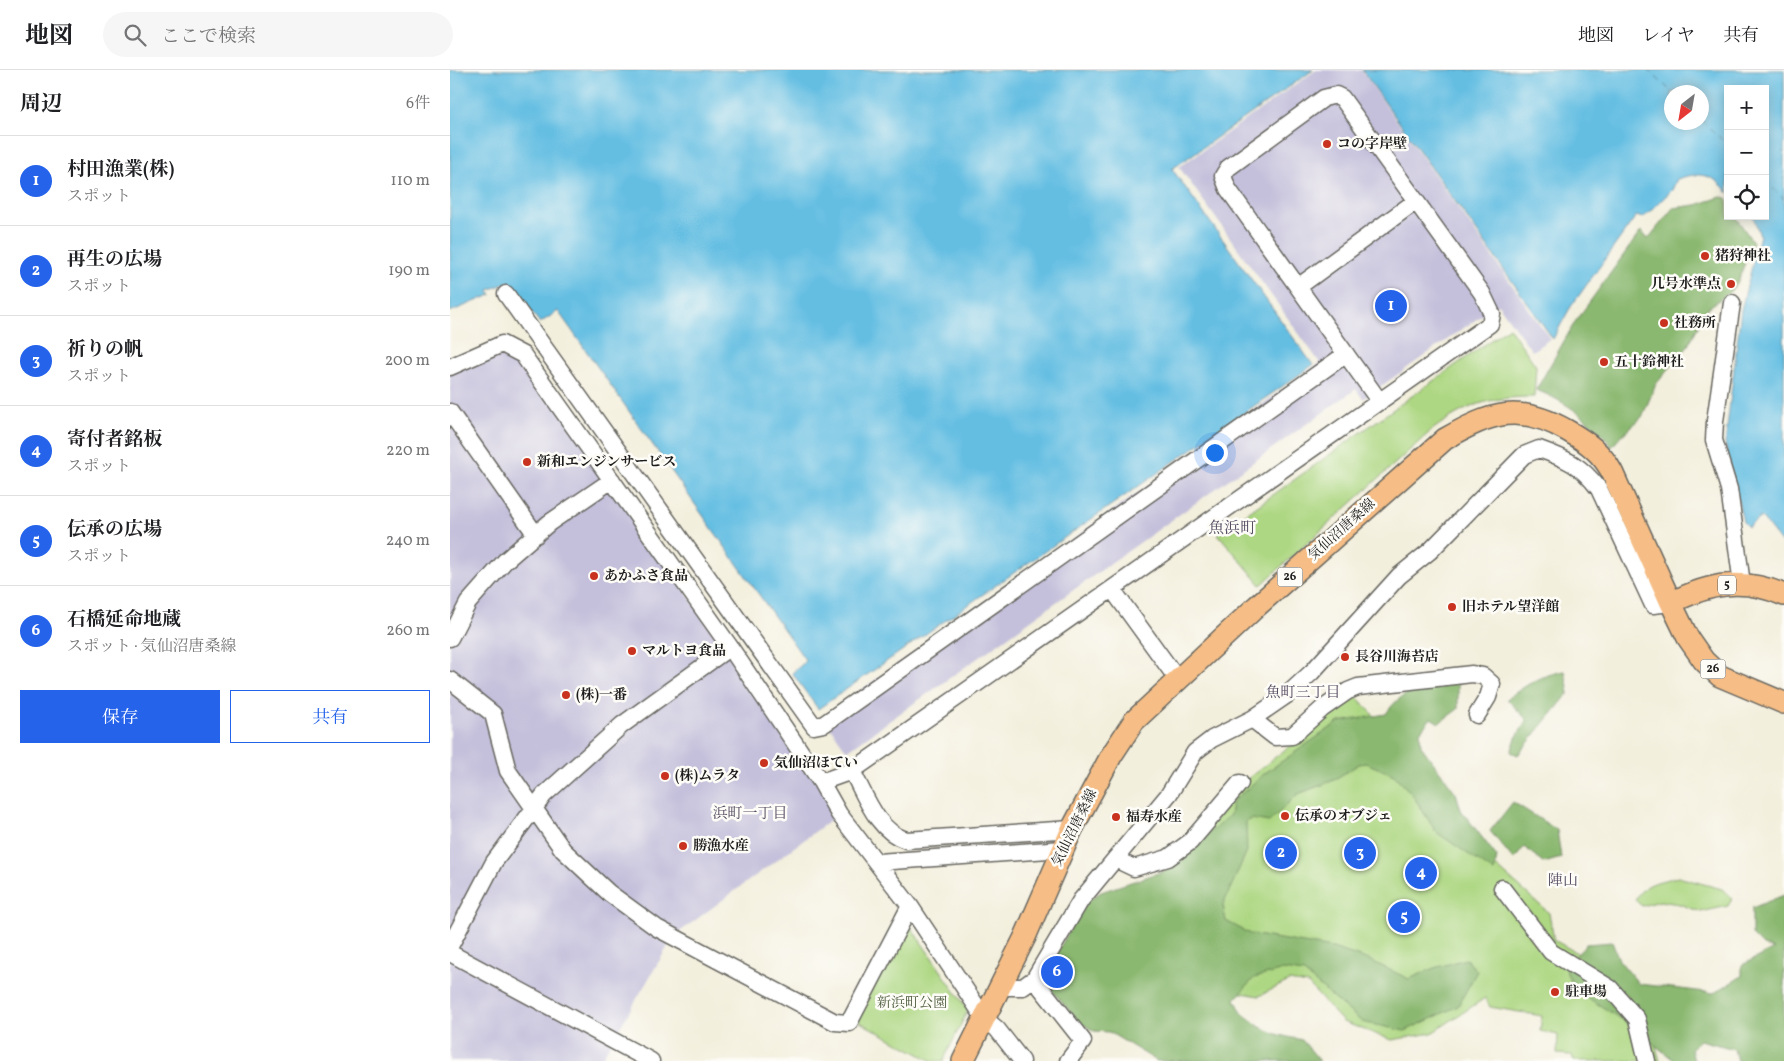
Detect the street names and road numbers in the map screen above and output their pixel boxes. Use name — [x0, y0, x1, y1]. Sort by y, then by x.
street label: 気仙沼唐桑線 — [1304, 495, 1380, 565]
road number: 26 — [1278, 568, 1302, 586]
road number: 5 — [1718, 576, 1736, 594]
road number: 26 — [1700, 660, 1726, 678]
street label: 気仙沼唐桑線 — [1048, 786, 1102, 870]

